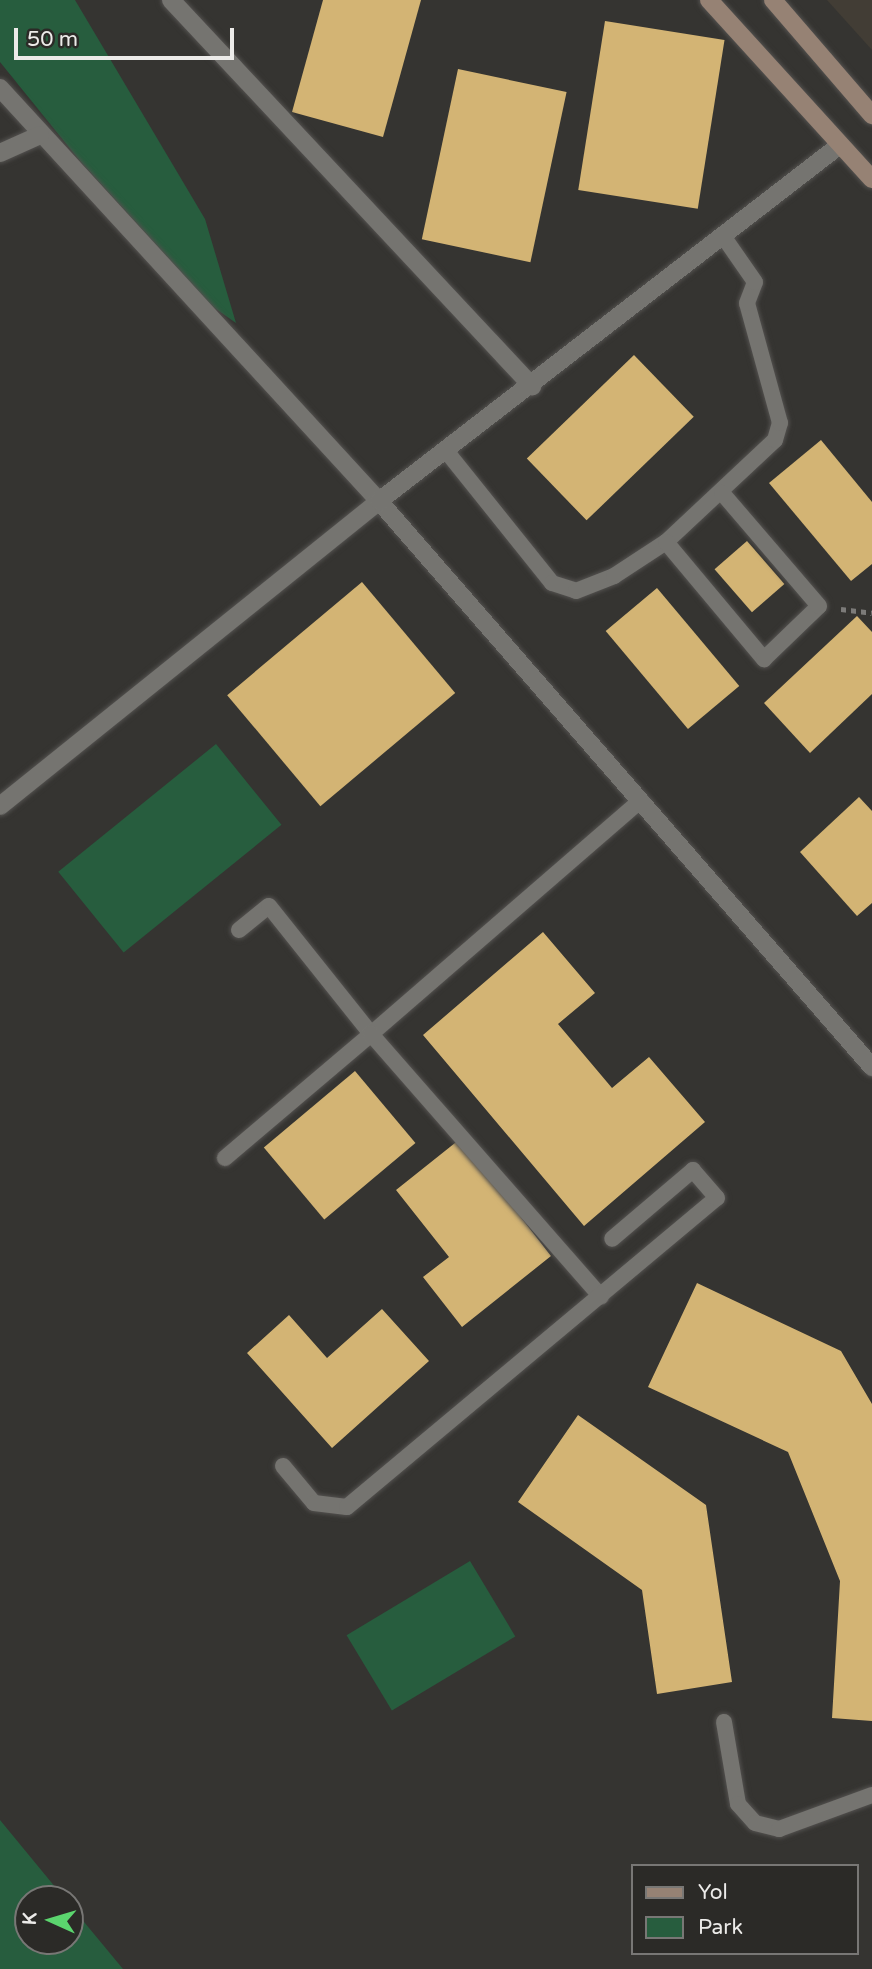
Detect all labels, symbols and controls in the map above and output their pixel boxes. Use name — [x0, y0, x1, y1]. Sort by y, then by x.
scale bar — [18, 14, 238, 58]
text: 50 m — [27, 27, 78, 52]
legend — [630, 1864, 858, 1955]
text: Yol — [698, 1880, 728, 1905]
north arrow — [14, 1885, 84, 1955]
text: K — [19, 1912, 41, 1926]
text: Park — [698, 1915, 743, 1940]

